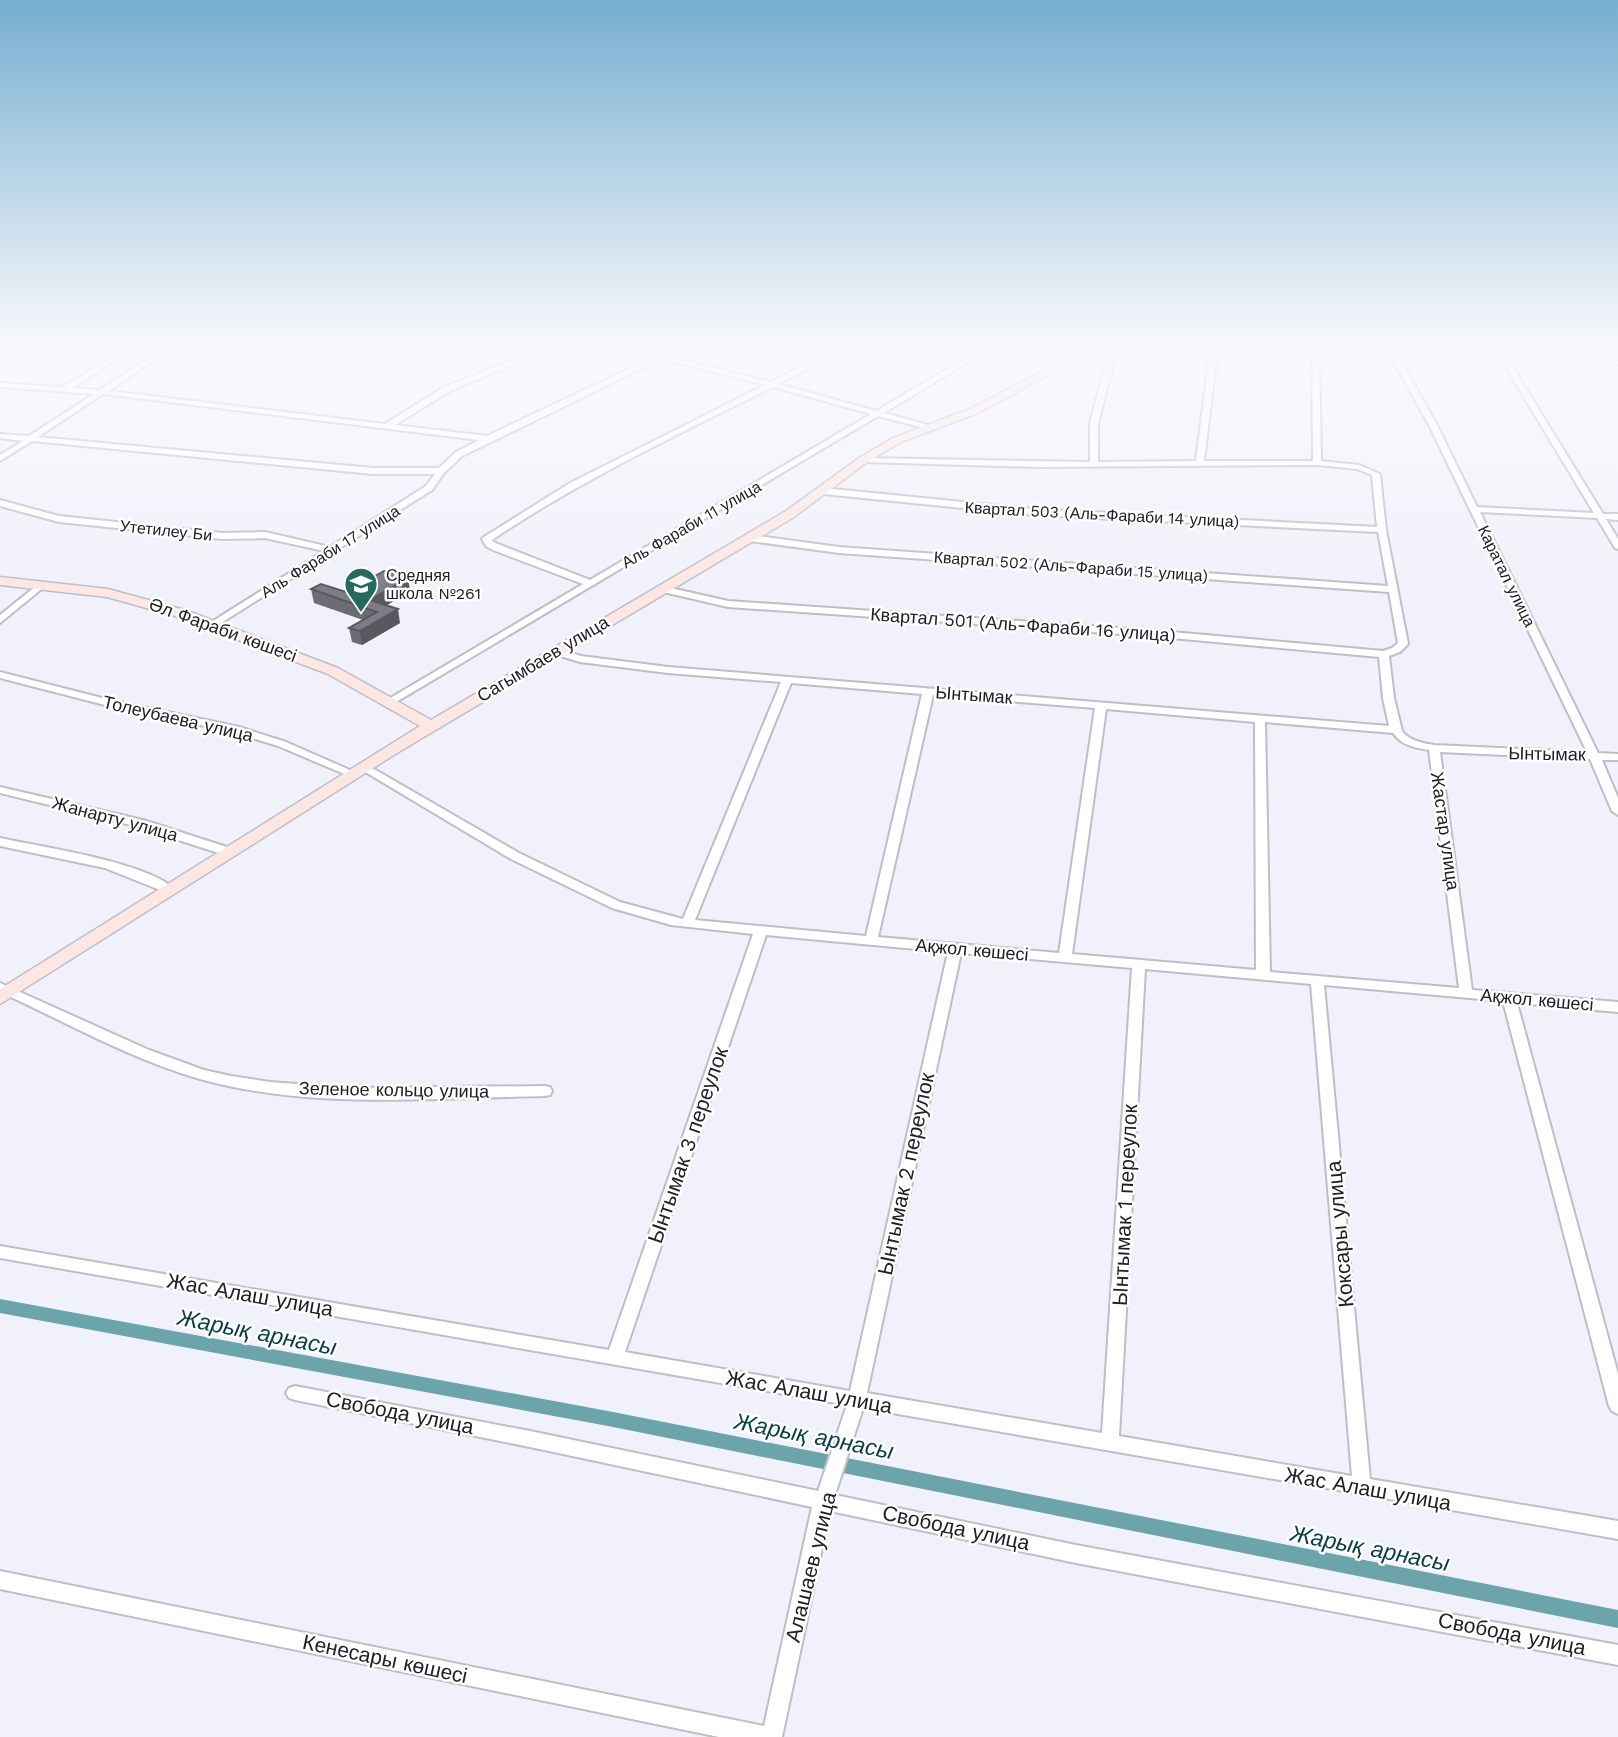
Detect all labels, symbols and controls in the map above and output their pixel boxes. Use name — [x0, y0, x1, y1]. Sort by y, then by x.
street label: Аль Фараби 11 улица — [618, 477, 764, 572]
street label: Квартал 503 (Аль-Фараби 14 улица) — [964, 498, 1240, 531]
street label: Аль Фараби 17 улица — [257, 501, 403, 602]
street label: Утетилеу Би — [119, 516, 213, 545]
street label: Каратал улица — [1474, 522, 1539, 630]
street label: Квартал 502 (Аль-Фараби 15 улица) — [933, 547, 1209, 586]
school or university icon: Средняя школа №261 — [342, 565, 380, 614]
place label: Средняя школа №261 — [386, 566, 481, 603]
street label: Әл Фараби көшесі — [146, 593, 300, 666]
street label: Квартал 501 (Аль-Фараби 16 улица) — [870, 603, 1176, 646]
street label: Сагымбаев улица — [473, 610, 613, 706]
street label: Ынтымак — [935, 681, 1013, 708]
street label: Толеубаева улица — [101, 691, 256, 746]
street label: Ынтымак — [1508, 742, 1586, 765]
street label: Жастар улица — [1427, 770, 1464, 893]
street label: Жанарту улица — [50, 792, 181, 846]
street label: Ақжол көшесі — [915, 934, 1030, 965]
street label: Ақжол көшесі — [1480, 984, 1595, 1015]
street label: Ынтымак 3 переулок — [642, 1042, 733, 1246]
street label: Ынтымак 2 переулок — [872, 1070, 939, 1277]
street label: Зеленое кольцо улица — [299, 1077, 490, 1102]
street label: Ынтымак 1 переулок — [1107, 1103, 1142, 1306]
street label: Коксары улица — [1321, 1159, 1358, 1308]
street label: Жас Алаш улица — [165, 1268, 336, 1322]
water label: Жарық арнасы — [174, 1304, 339, 1361]
street label: Жас Алаш улица — [724, 1365, 895, 1419]
street label: Свобода улица — [324, 1386, 476, 1439]
water label: Жарық арнасы — [731, 1408, 896, 1465]
street label: Жас Алаш улица — [1283, 1462, 1454, 1516]
street label: Алашаев улица — [780, 1489, 841, 1645]
street label: Свобода улица — [880, 1500, 1032, 1555]
water label: Жарық арнасы — [1287, 1520, 1452, 1577]
street label: Свобода улица — [1436, 1607, 1588, 1660]
street label: Кенесары көшесі — [300, 1629, 470, 1688]

